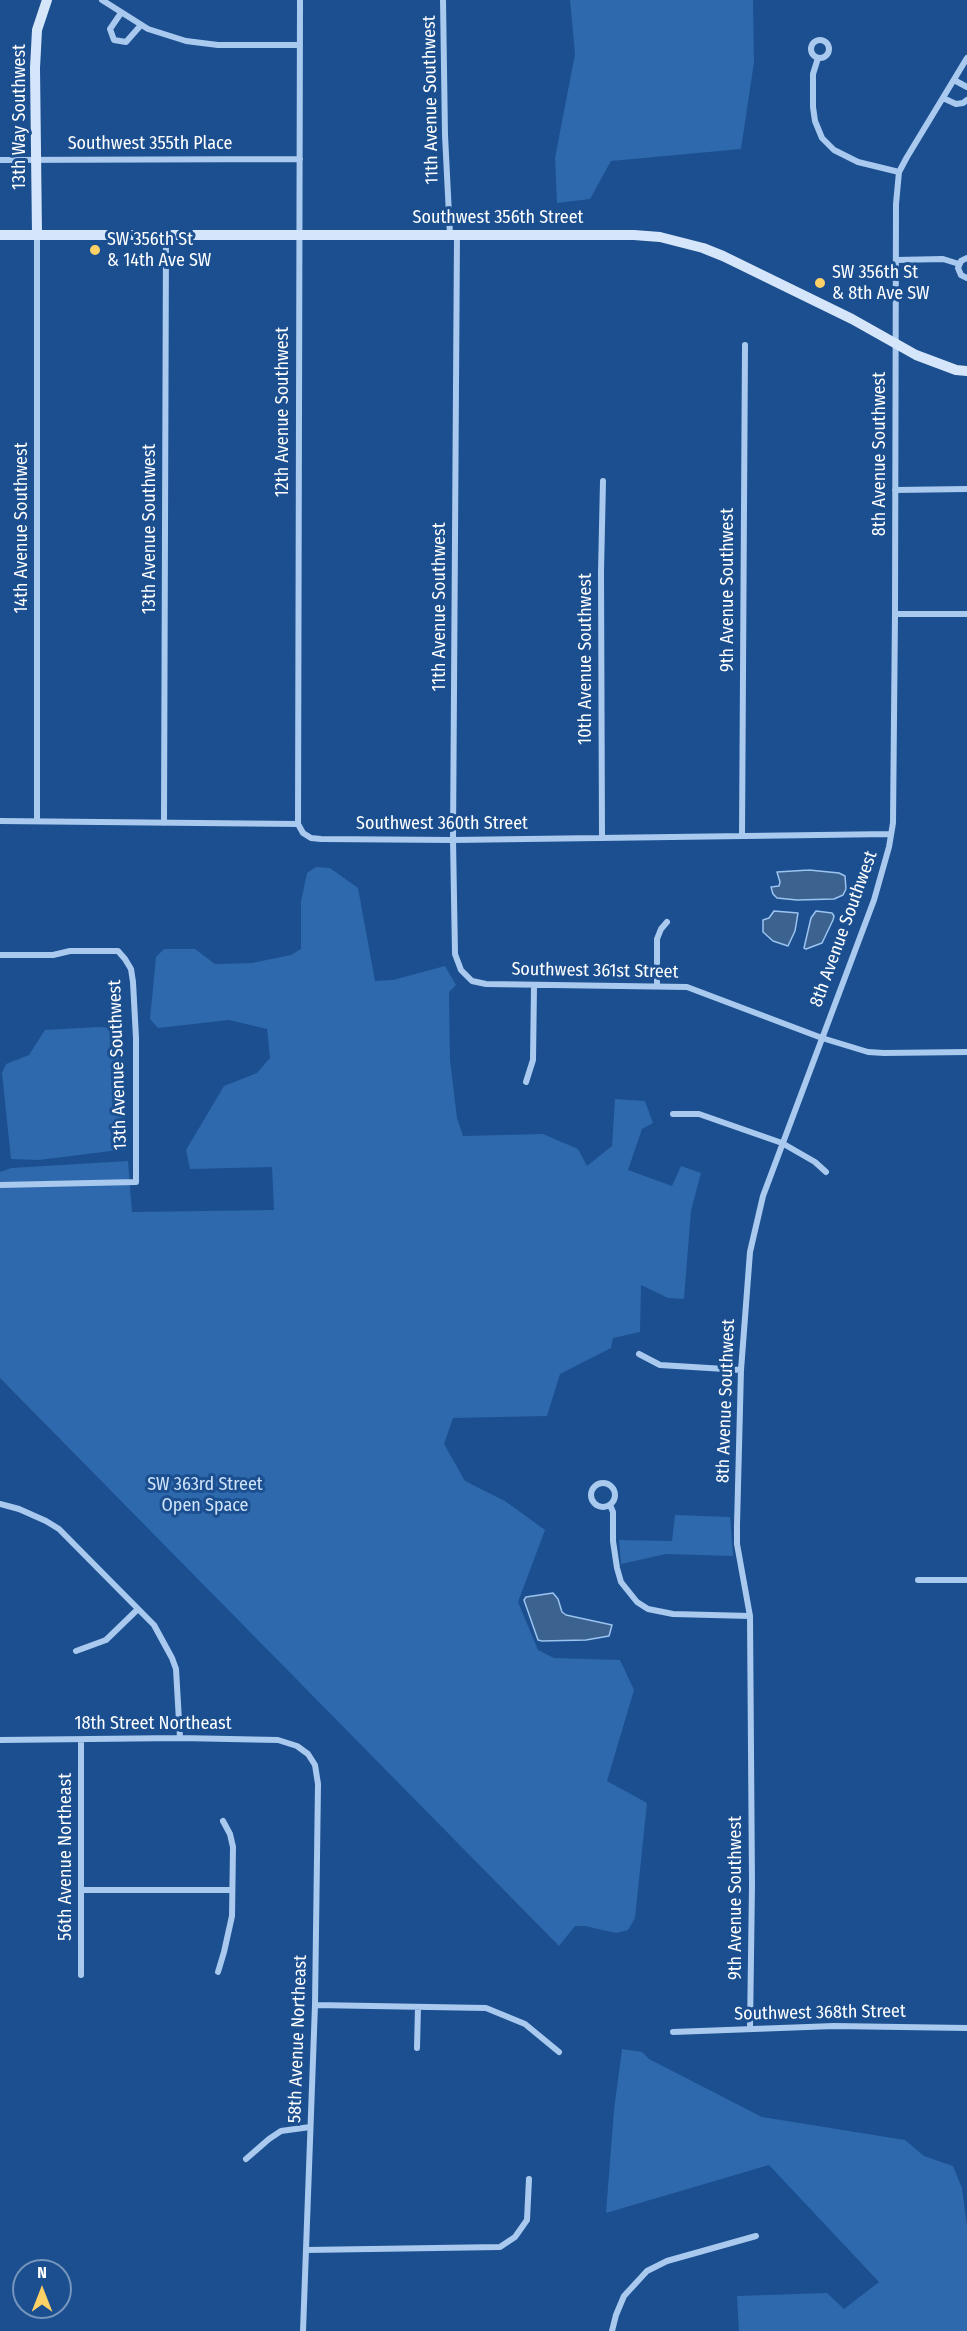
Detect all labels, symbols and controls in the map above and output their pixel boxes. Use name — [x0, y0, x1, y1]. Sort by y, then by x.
street label: 11th Avenue Southwest — [419, 15, 443, 185]
street label: 13th Way Southwest — [9, 44, 31, 190]
street label: Southwest 355th Place — [68, 133, 232, 155]
street label: Southwest 356th Street — [413, 207, 583, 229]
place label: SW 356th St & 14th Ave SW — [107, 229, 211, 272]
marker: SW 356th St & 14th Ave SW — [88, 243, 102, 257]
place label: SW 356th St & 8th Ave SW — [832, 262, 930, 304]
marker: SW 356th St & 8th Ave SW — [813, 276, 827, 290]
street label: 12th Avenue Southwest — [272, 327, 294, 497]
street label: 8th Avenue Southwest — [869, 372, 891, 536]
street label: 14th Avenue Southwest — [11, 442, 33, 614]
street label: 13th Avenue Southwest — [139, 444, 161, 614]
street label: 9th Avenue Southwest — [717, 508, 739, 672]
street label: 11th Avenue Southwest — [429, 522, 451, 692]
street label: 10th Avenue Southwest — [575, 573, 597, 745]
street label: Southwest 360th Street — [356, 813, 528, 835]
street label: 8th Avenue Southwest — [806, 848, 882, 1010]
street label: Southwest 361st Street — [511, 959, 679, 983]
street label: 13th Avenue Southwest — [104, 979, 132, 1151]
street label: 8th Avenue Southwest — [712, 1318, 740, 1484]
park label: SW 363rd Street Open Space — [147, 1474, 263, 1516]
street label: 18th Street Northeast — [74, 1713, 232, 1735]
street label: 56th Avenue Northeast — [55, 1773, 77, 1941]
street label: 9th Avenue Southwest — [725, 1816, 747, 1980]
street label: 58th Avenue Northeast — [284, 1955, 312, 2123]
street label: Southwest 368th Street — [734, 2001, 906, 2025]
north arrow — [12, 2259, 72, 2319]
text: N — [37, 2263, 47, 2282]

